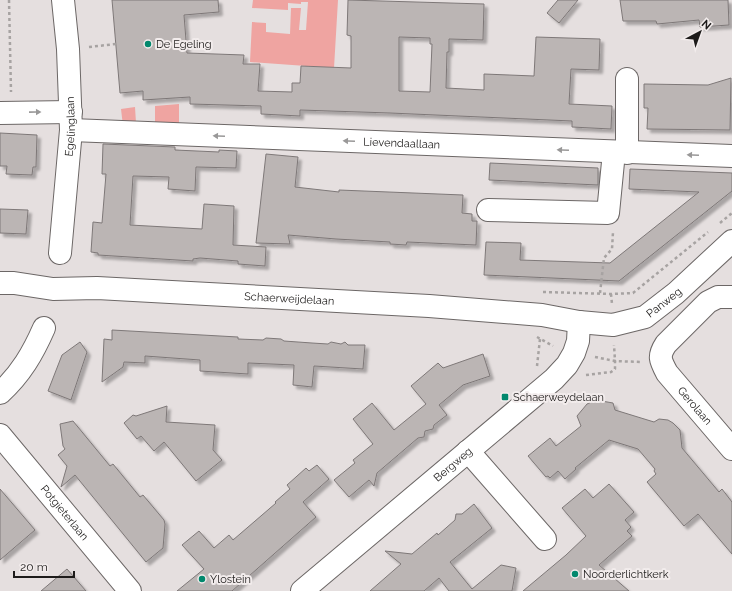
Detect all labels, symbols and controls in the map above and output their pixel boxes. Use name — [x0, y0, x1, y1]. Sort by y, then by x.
north arrow — [680, 12, 720, 52]
text: N — [699, 17, 714, 32]
place label: De Egeling — [156, 38, 212, 51]
marker: De Egeling — [143, 39, 153, 49]
street label: Egelinglaan — [62, 96, 78, 157]
one-way arrow — [29, 109, 41, 116]
one-way arrow — [212, 133, 225, 139]
street label: Lievendaallaan — [363, 135, 440, 151]
one-way arrow — [342, 138, 355, 144]
one-way arrow — [557, 146, 569, 153]
one-way arrow — [686, 152, 699, 158]
street label: Panweg — [644, 285, 684, 320]
street label: Schaerweijdelaan — [244, 289, 335, 307]
street label: Gerolaan — [675, 384, 715, 427]
place label: Schaerweydelaan — [513, 391, 604, 404]
marker: Schaerweydelaan — [500, 392, 510, 402]
street label: Bergweg — [431, 444, 475, 484]
street label: Potgieterlaan — [38, 482, 91, 543]
scale bar — [14, 553, 74, 579]
text: 20 m — [20, 560, 48, 574]
place label: Noorderlichtkerk — [583, 568, 669, 581]
marker: Noorderlichtkerk — [570, 569, 580, 579]
place label: Ylostein — [210, 573, 251, 586]
marker: Ylostein — [197, 574, 207, 584]

